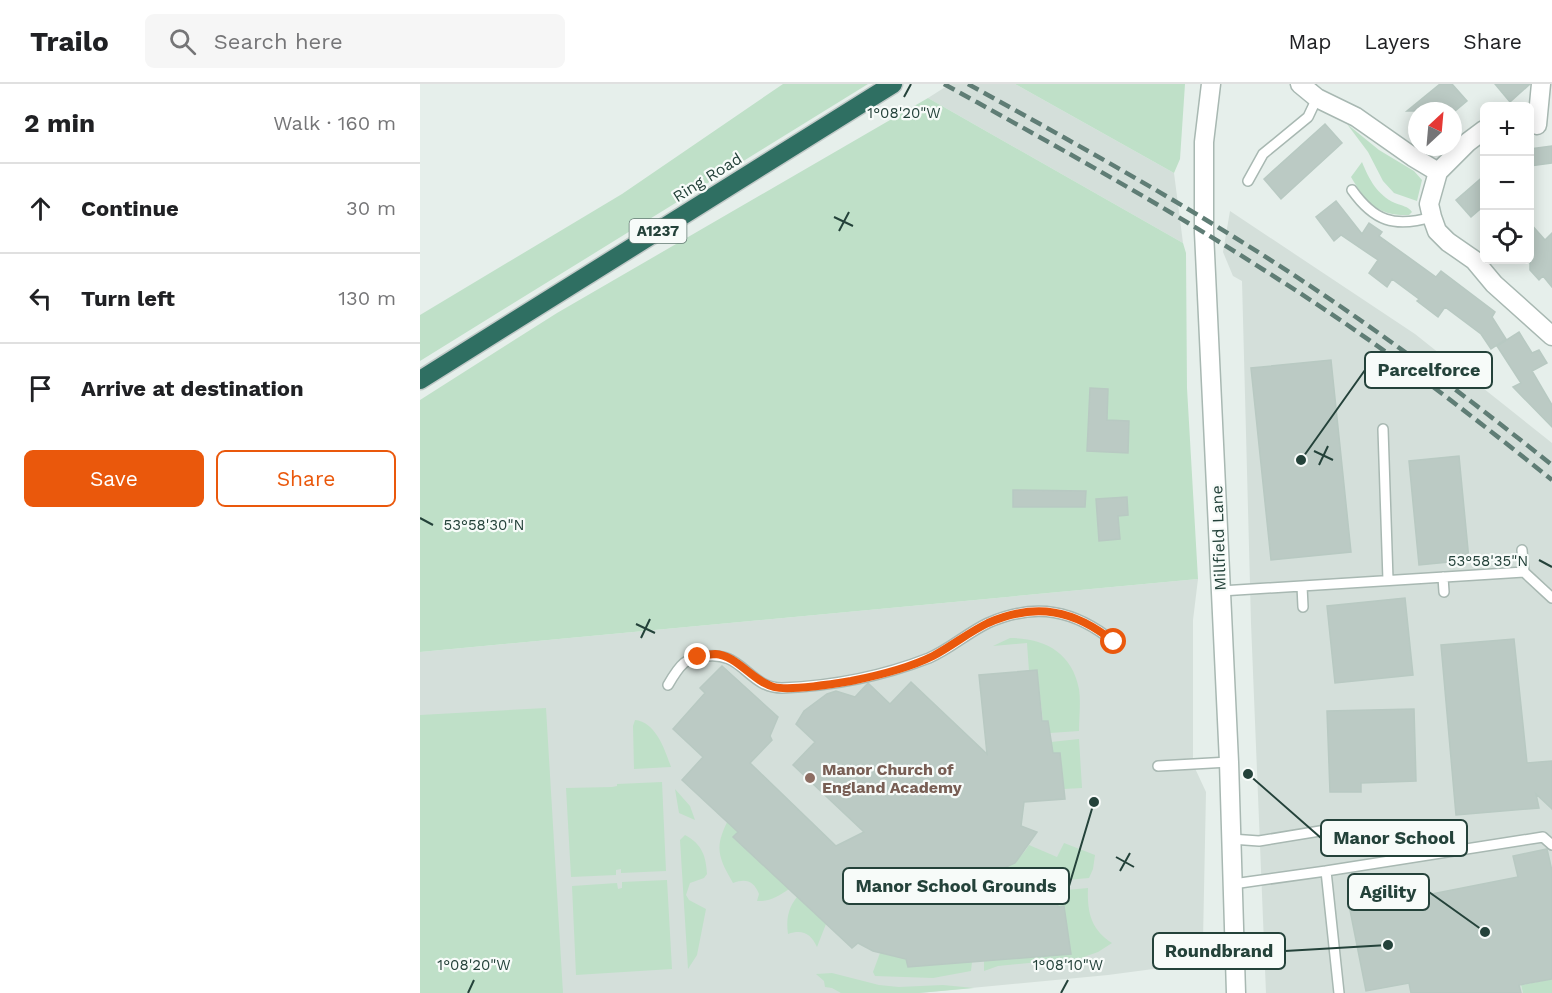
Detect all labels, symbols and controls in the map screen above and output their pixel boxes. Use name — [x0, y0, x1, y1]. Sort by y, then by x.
search box — [145, 14, 565, 68]
text: Trailo — [30, 25, 109, 58]
icon: search — [166, 25, 199, 58]
text: Search here — [214, 29, 343, 54]
text: Map — [1288, 29, 1331, 54]
text: Layers — [1364, 29, 1430, 54]
text: Share — [1463, 29, 1522, 54]
north arrow — [1408, 102, 1462, 156]
map controls — [1480, 102, 1534, 264]
button: + — [1480, 102, 1534, 156]
text: 1°08'20"W — [867, 104, 941, 122]
text: 2 min — [24, 108, 95, 138]
text: Walk · 160 m — [273, 111, 396, 135]
street label: Ring Road — [669, 149, 745, 206]
button: − — [1480, 156, 1534, 210]
icon: ahead — [24, 192, 57, 225]
text: Continue — [81, 196, 179, 221]
text: 30 m — [346, 196, 396, 220]
button: locate — [1480, 210, 1534, 264]
road number: A1237 — [630, 219, 686, 243]
icon: left — [24, 282, 57, 315]
text: Turn left — [81, 286, 175, 311]
text: 130 m — [338, 286, 396, 310]
callout: Parcelforce — [1365, 352, 1492, 388]
text: Parcelforce — [1378, 359, 1481, 380]
icon: arrive — [24, 372, 57, 405]
text: Arrive at destination — [81, 376, 304, 401]
button: Save — [24, 450, 204, 507]
button: Share — [216, 450, 396, 507]
street label: Millfield Lane — [1207, 485, 1230, 591]
text: 53°58'30"N — [444, 516, 525, 534]
text: 53°58'35"N — [1448, 552, 1528, 570]
route start — [1100, 628, 1126, 654]
route end — [684, 643, 710, 669]
place label: Manor Church of England Academy — [822, 760, 963, 797]
marker: Manor Church of England Academy — [803, 771, 817, 785]
callout: Manor School — [1321, 820, 1467, 856]
text: Manor School — [1333, 827, 1455, 848]
callout: Manor School Grounds — [843, 868, 1069, 904]
callout: Agility — [1348, 874, 1429, 910]
text: Manor School Grounds — [855, 875, 1057, 896]
text: Agility — [1360, 881, 1417, 902]
callout: Roundbrand — [1153, 933, 1285, 969]
text: Roundbrand — [1165, 940, 1273, 961]
text: 1°08'20"W — [437, 956, 511, 974]
text: 1°08'10"W — [1033, 956, 1103, 974]

